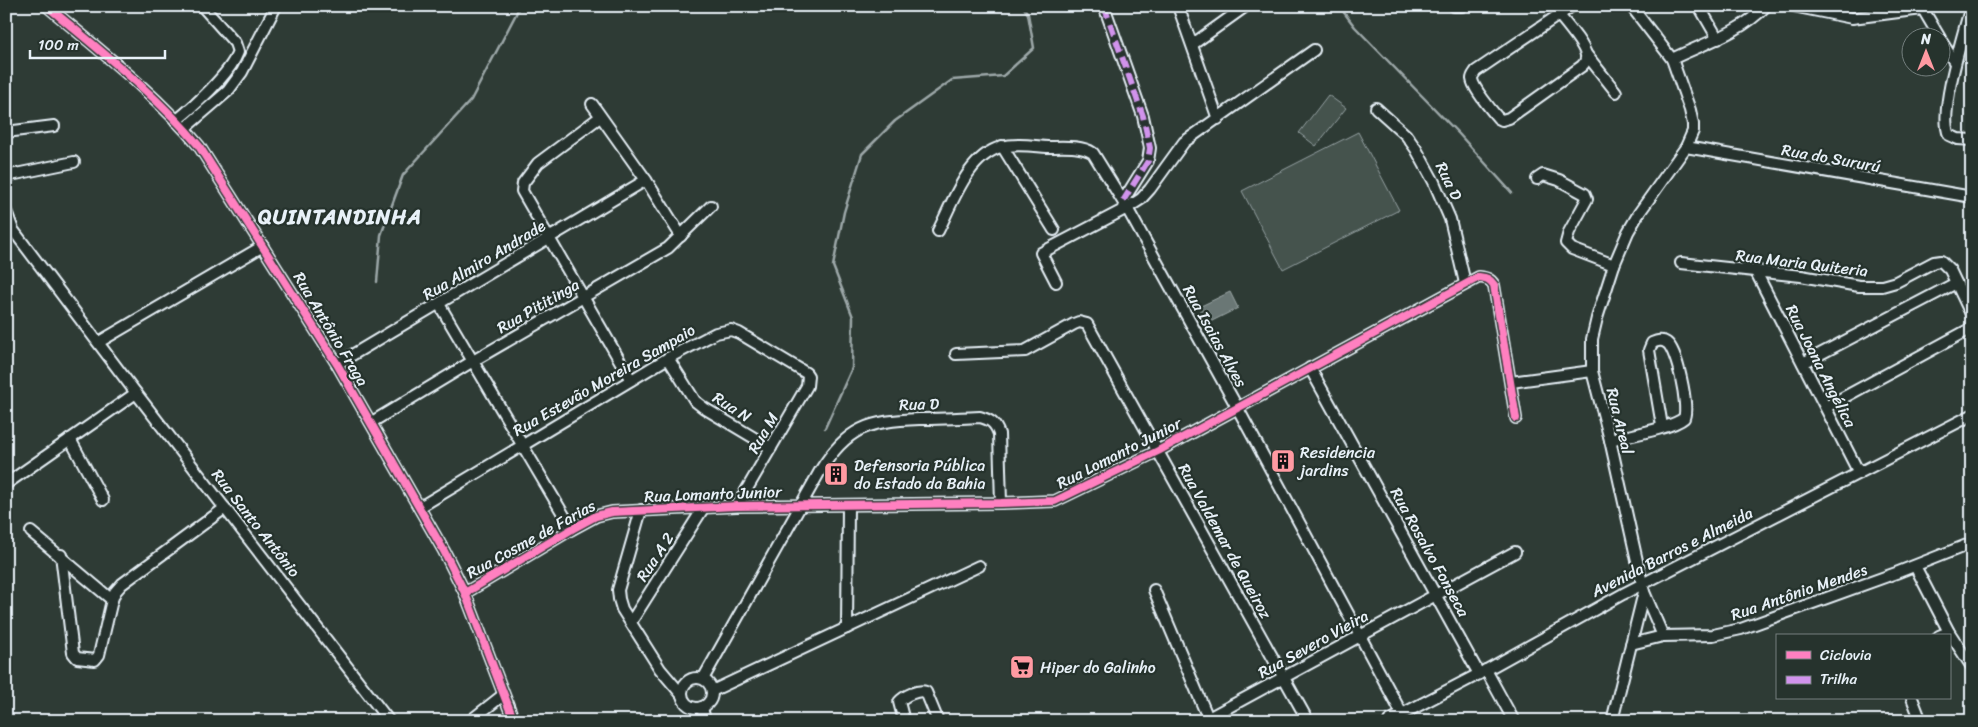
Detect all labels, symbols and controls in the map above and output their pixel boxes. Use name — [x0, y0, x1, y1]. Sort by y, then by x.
text: N — [1920, 27, 1931, 52]
scale bar — [30, 28, 165, 60]
north arrow — [1900, 28, 1950, 78]
text: 100 m — [38, 32, 79, 58]
street label: Rua do Sururú — [1779, 135, 1883, 181]
street label: Rua D — [1427, 157, 1471, 206]
district label: QUINTANDINHA — [258, 198, 422, 236]
street label: Rua Almiro Andrade — [417, 212, 551, 308]
street label: Rua Maria Quiteria — [1734, 241, 1870, 285]
street label: Rua Antônio Fraga — [285, 266, 377, 392]
street label: Rua Pititinga — [491, 270, 585, 342]
street label: Rua Isaias Alves — [1175, 279, 1256, 393]
street label: Rua Joana Angélica — [1777, 299, 1865, 434]
street label: Rua Estevão Moreira Sampaio — [507, 316, 701, 444]
street label: Rua N — [707, 384, 758, 431]
street label: Rua Areal — [1598, 385, 1642, 458]
street label: Rua D — [898, 389, 940, 419]
street label: Rua M — [739, 406, 787, 459]
street label: Rua Lomanto Junior — [1051, 408, 1188, 497]
place label: Residencia jardins — [1296, 438, 1376, 485]
building icon: Residencia jardins — [1270, 448, 1296, 474]
place label: Defensoria Pública do Estado da Bahia — [854, 451, 986, 498]
street label: Rua Valdemar de Queiroz — [1170, 458, 1280, 625]
building icon: Defensoria Pública do Estado da Bahia — [823, 461, 849, 487]
street label: Rua Santo Antônio — [204, 462, 308, 584]
street label: Rua Lomanto Junior — [644, 477, 784, 511]
street label: Rua Rosalvo Fonseca — [1382, 482, 1478, 623]
street label: Rua Cosme de Farias — [461, 491, 602, 587]
street label: Avenida Barros e Almeida — [1585, 499, 1758, 606]
street label: Rua A 2 — [628, 526, 682, 588]
street label: Rua Antônio Mendes — [1727, 555, 1872, 629]
street label: Rua Severo Vieira — [1252, 602, 1374, 686]
legend — [1776, 634, 1950, 700]
text: Ciclovia — [1820, 642, 1872, 668]
place label: Hiper do Galinho — [1040, 653, 1156, 682]
supermarket icon: Hiper do Galinho — [1009, 654, 1035, 680]
text: Trilha — [1820, 666, 1857, 692]

